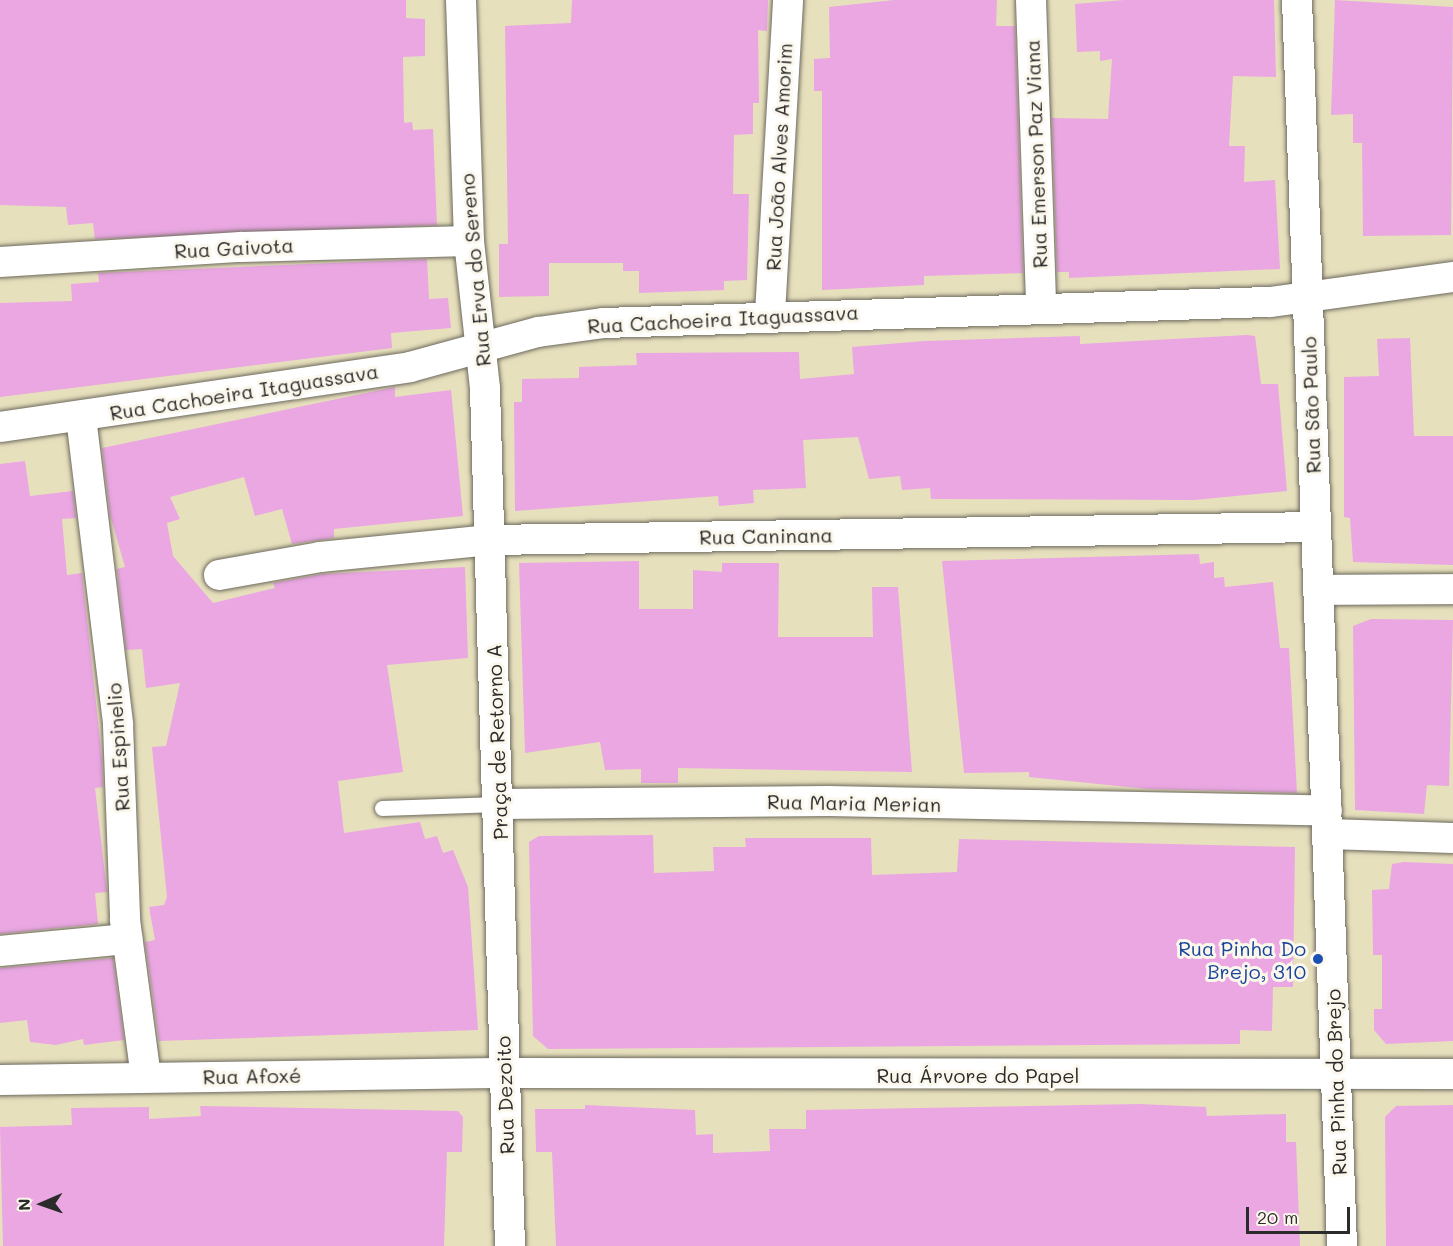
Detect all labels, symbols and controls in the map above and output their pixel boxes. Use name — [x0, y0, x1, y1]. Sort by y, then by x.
street label: Rua Emerson Paz Viana — [1020, 39, 1052, 269]
street label: Rua João Alves Amorim — [761, 43, 797, 271]
street label: Rua Erva do Sereno — [455, 173, 495, 367]
street label: Rua Gaivota — [174, 233, 294, 263]
street label: Rua Cachoeira Itaguassava — [587, 300, 859, 338]
street label: Rua São Paulo — [1297, 336, 1325, 474]
street label: Rua Cachoeira Itaguassava — [108, 359, 380, 425]
street label: Rua Caninana — [699, 523, 833, 549]
street label: Praça de Retorno A — [482, 644, 512, 840]
street label: Rua Espinelio — [102, 682, 134, 812]
street label: Rua Maria Merian — [767, 789, 941, 817]
place label: Rua Pinha Do Brejo, 310 — [1178, 936, 1306, 983]
marker: Rua Pinha Do Brejo, 310 — [1311, 952, 1325, 966]
street label: Rua Pinha do Brejo — [1321, 988, 1351, 1176]
street label: Rua Dezoito — [491, 1035, 519, 1155]
street label: Rua Afoxé — [202, 1063, 302, 1089]
street label: Rua Árvore do Papel — [876, 1063, 1080, 1087]
north arrow — [12, 1174, 72, 1234]
scale bar — [1249, 1195, 1352, 1233]
text: N — [13, 1198, 34, 1211]
text: 20 m — [1257, 1205, 1298, 1229]

